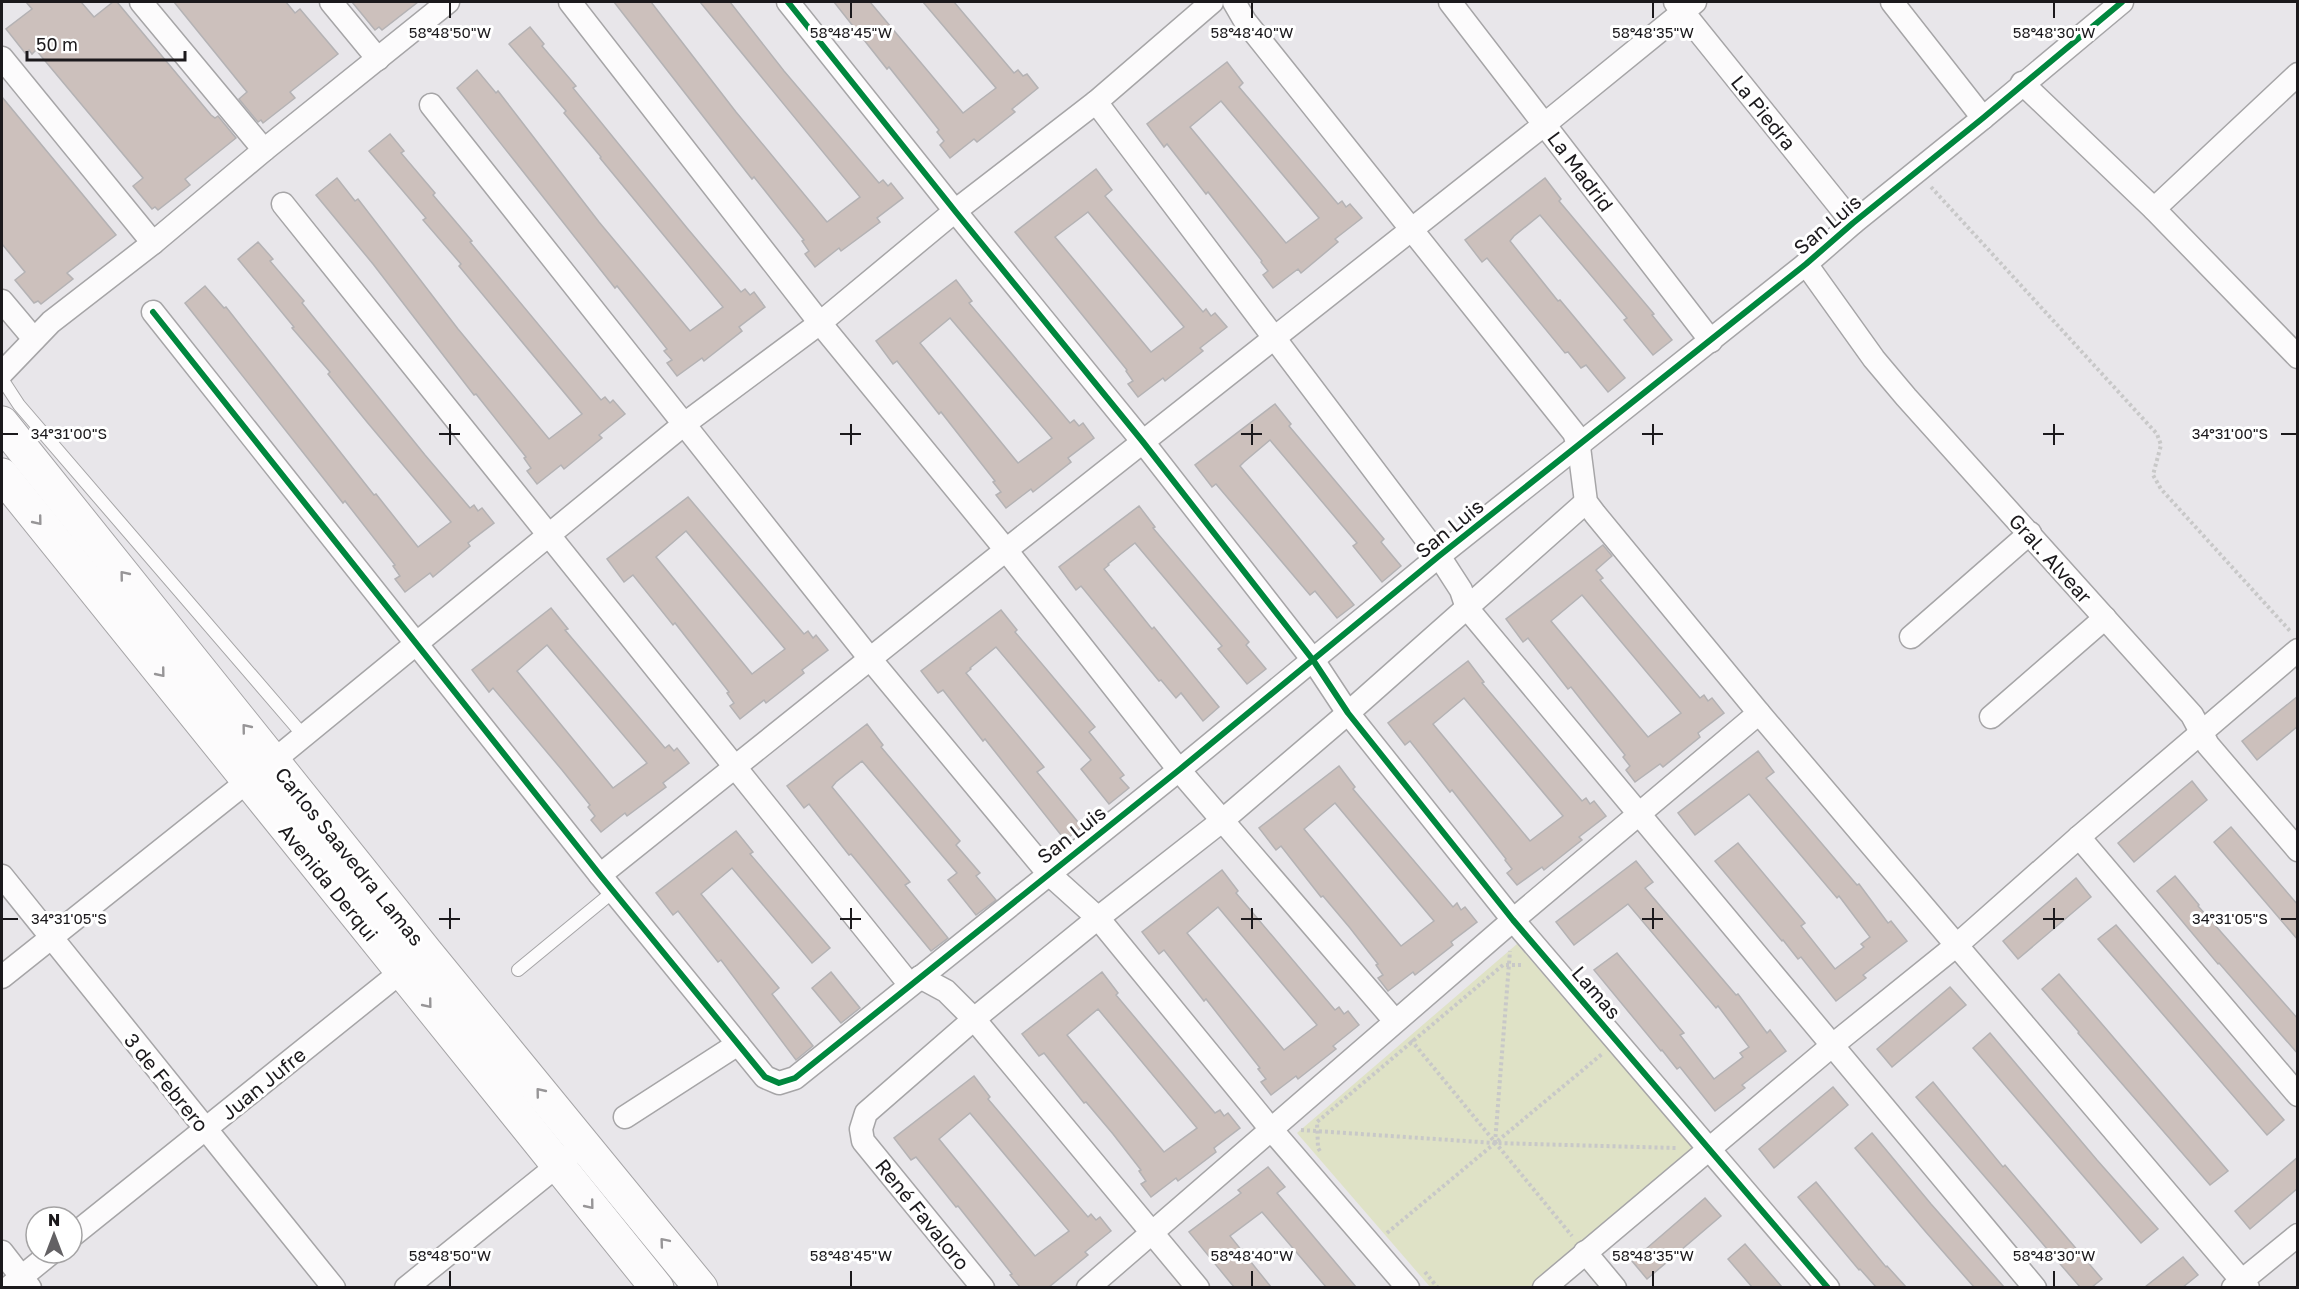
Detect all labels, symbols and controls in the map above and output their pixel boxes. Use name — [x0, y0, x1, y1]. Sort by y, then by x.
text: 58°48'50"W — [409, 23, 491, 41]
text: 58°48'45"W — [810, 23, 892, 41]
text: 58°48'40"W — [1211, 23, 1293, 41]
text: 58°48'35"W — [1612, 23, 1694, 41]
text: 58°48'30"W — [2013, 23, 2095, 41]
scale bar — [27, 24, 184, 62]
text: 50 m — [36, 33, 78, 55]
street label: La Piedra — [1727, 70, 1801, 154]
street label: La Madrid — [1543, 126, 1619, 216]
street label: San Luis — [1788, 189, 1866, 259]
text: 34°31'00"S — [31, 424, 107, 442]
text: 34°31'00"S — [2192, 424, 2268, 442]
street label: San Luis — [1410, 493, 1488, 563]
street label: Gral. Alvear — [2005, 508, 2097, 608]
one-way arrow — [31, 514, 42, 525]
one-way arrow — [120, 571, 131, 582]
one-way arrow — [153, 666, 164, 677]
one-way arrow — [242, 723, 253, 734]
street label: Carlos Saavedra Lamas — [271, 762, 429, 950]
street label: San Luis — [1032, 800, 1110, 868]
street label: Avenida Derqui — [274, 819, 384, 945]
text: 34°31'05"S — [31, 909, 107, 927]
text: 34°31'05"S — [2192, 909, 2268, 927]
street label: Lamas — [1567, 961, 1627, 1023]
one-way arrow — [421, 997, 432, 1008]
street label: 3 de Febrero — [120, 1028, 214, 1136]
street label: Juan Jufre — [216, 1042, 310, 1124]
one-way arrow — [536, 1088, 547, 1099]
street label: René Favaloro — [871, 1154, 975, 1274]
one-way arrow — [583, 1198, 594, 1209]
north arrow — [24, 1205, 84, 1265]
text: N — [48, 1210, 60, 1230]
one-way arrow — [660, 1238, 671, 1249]
text: 58°48'50"W — [409, 1246, 491, 1264]
text: 58°48'45"W — [810, 1246, 892, 1264]
text: 58°48'40"W — [1211, 1246, 1293, 1264]
text: 58°48'35"W — [1612, 1246, 1694, 1264]
text: 58°48'30"W — [2013, 1246, 2095, 1264]

